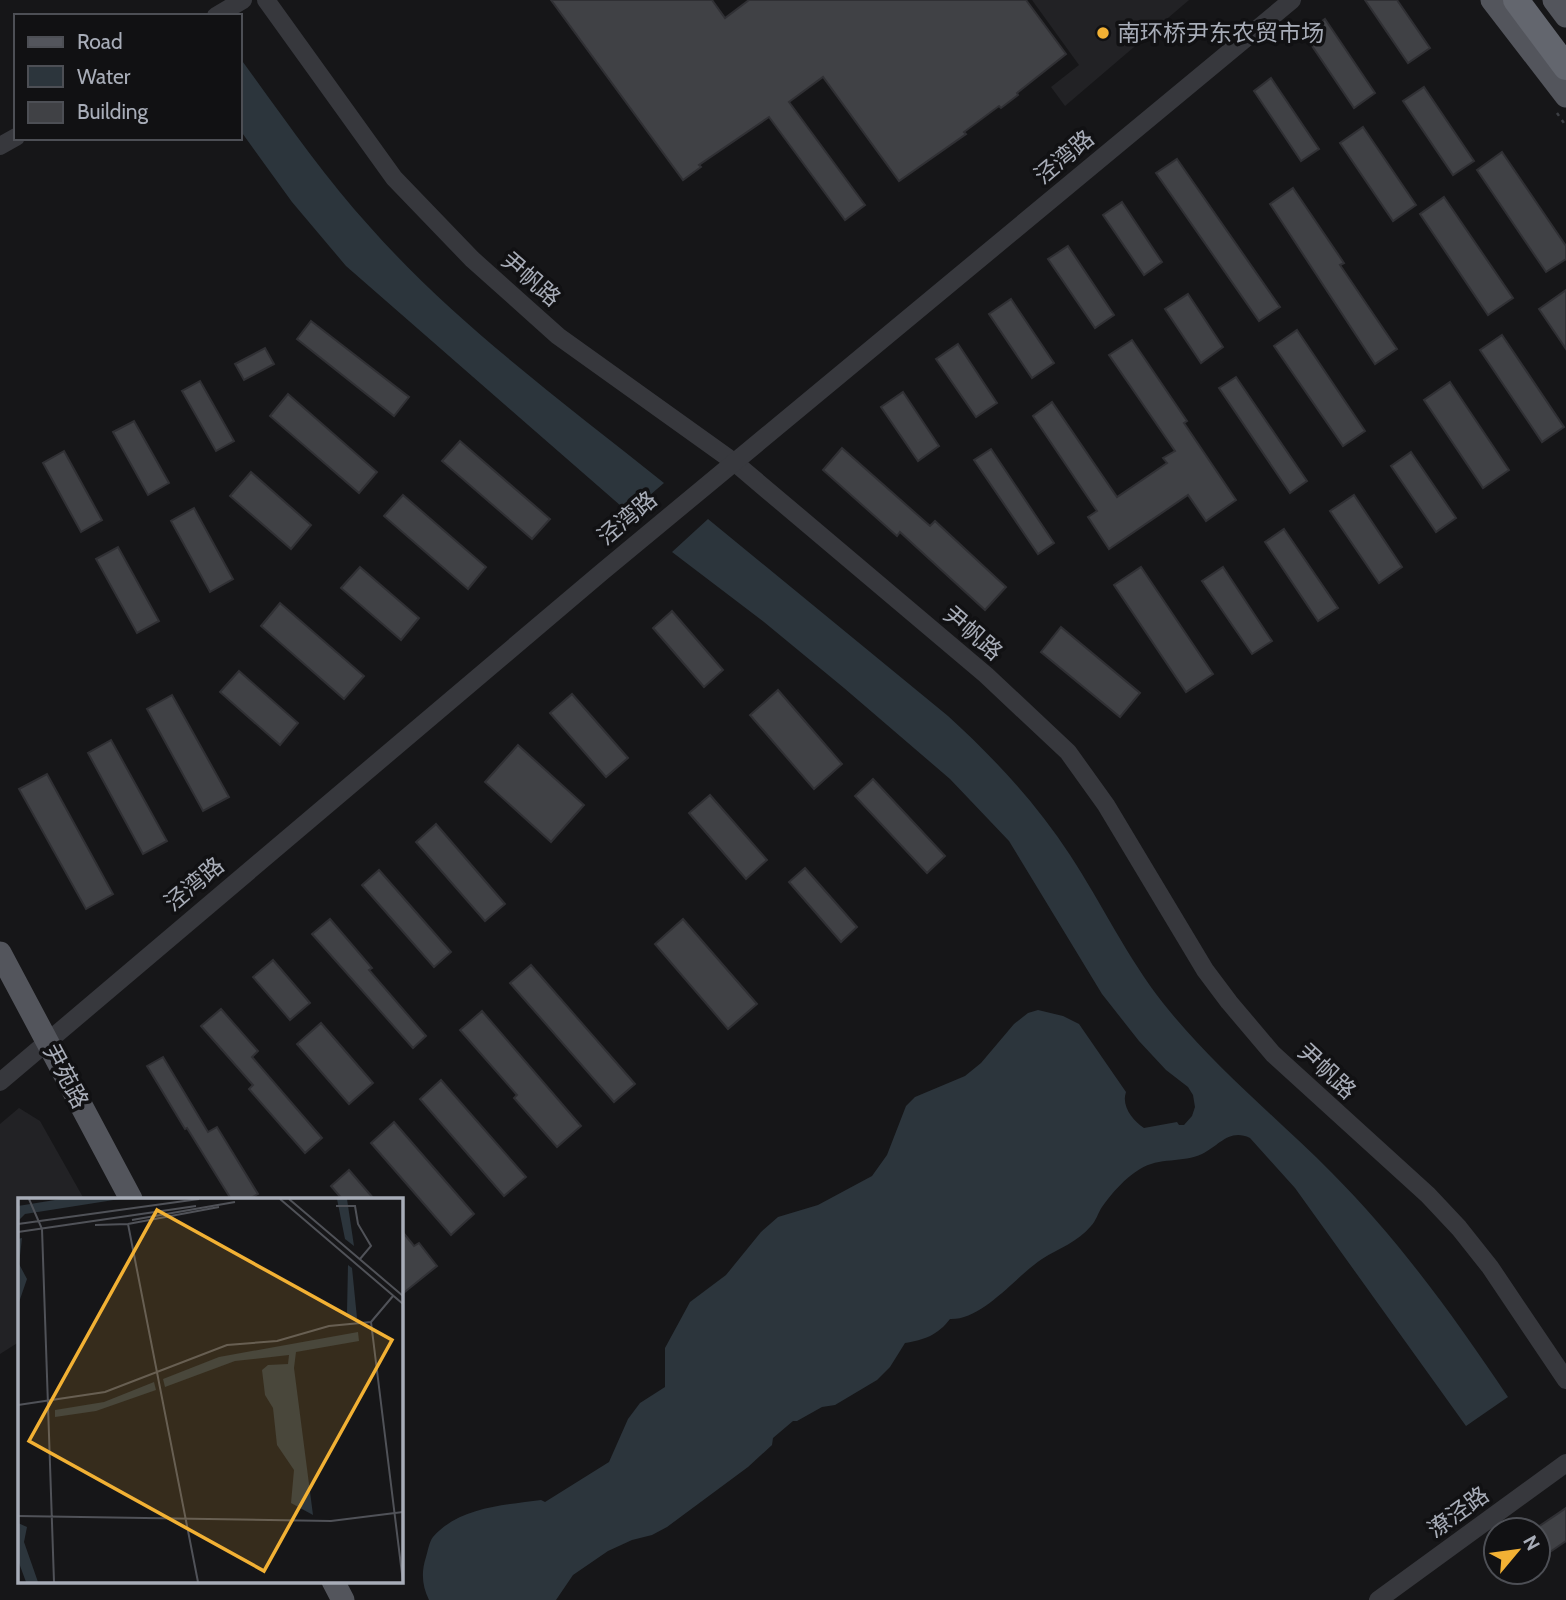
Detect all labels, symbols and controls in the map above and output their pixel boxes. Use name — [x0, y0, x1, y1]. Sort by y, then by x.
legend — [14, 14, 242, 140]
place label: 南环桥尹东农贸市场 — [1117, 19, 1324, 47]
marker: 南环桥尹东农贸市场 — [1095, 25, 1111, 41]
text: Road — [77, 29, 123, 54]
text: Water — [77, 64, 131, 89]
text: Building — [77, 99, 149, 124]
street label: 泾湾路 — [1029, 124, 1099, 190]
street label: 尹帆路 — [496, 246, 566, 312]
street label: 泾湾路 — [592, 485, 662, 551]
street label: 尹帆路 — [938, 600, 1008, 666]
street label: 泾湾路 — [159, 851, 229, 917]
street label: 尹帆路 — [1292, 1037, 1362, 1105]
street label: 尹苑路 — [37, 1039, 95, 1113]
inset map — [18, 1198, 402, 1582]
street label: 潦泾路 — [1422, 1480, 1494, 1544]
north arrow — [1482, 1516, 1552, 1586]
text: N — [1518, 1532, 1545, 1554]

